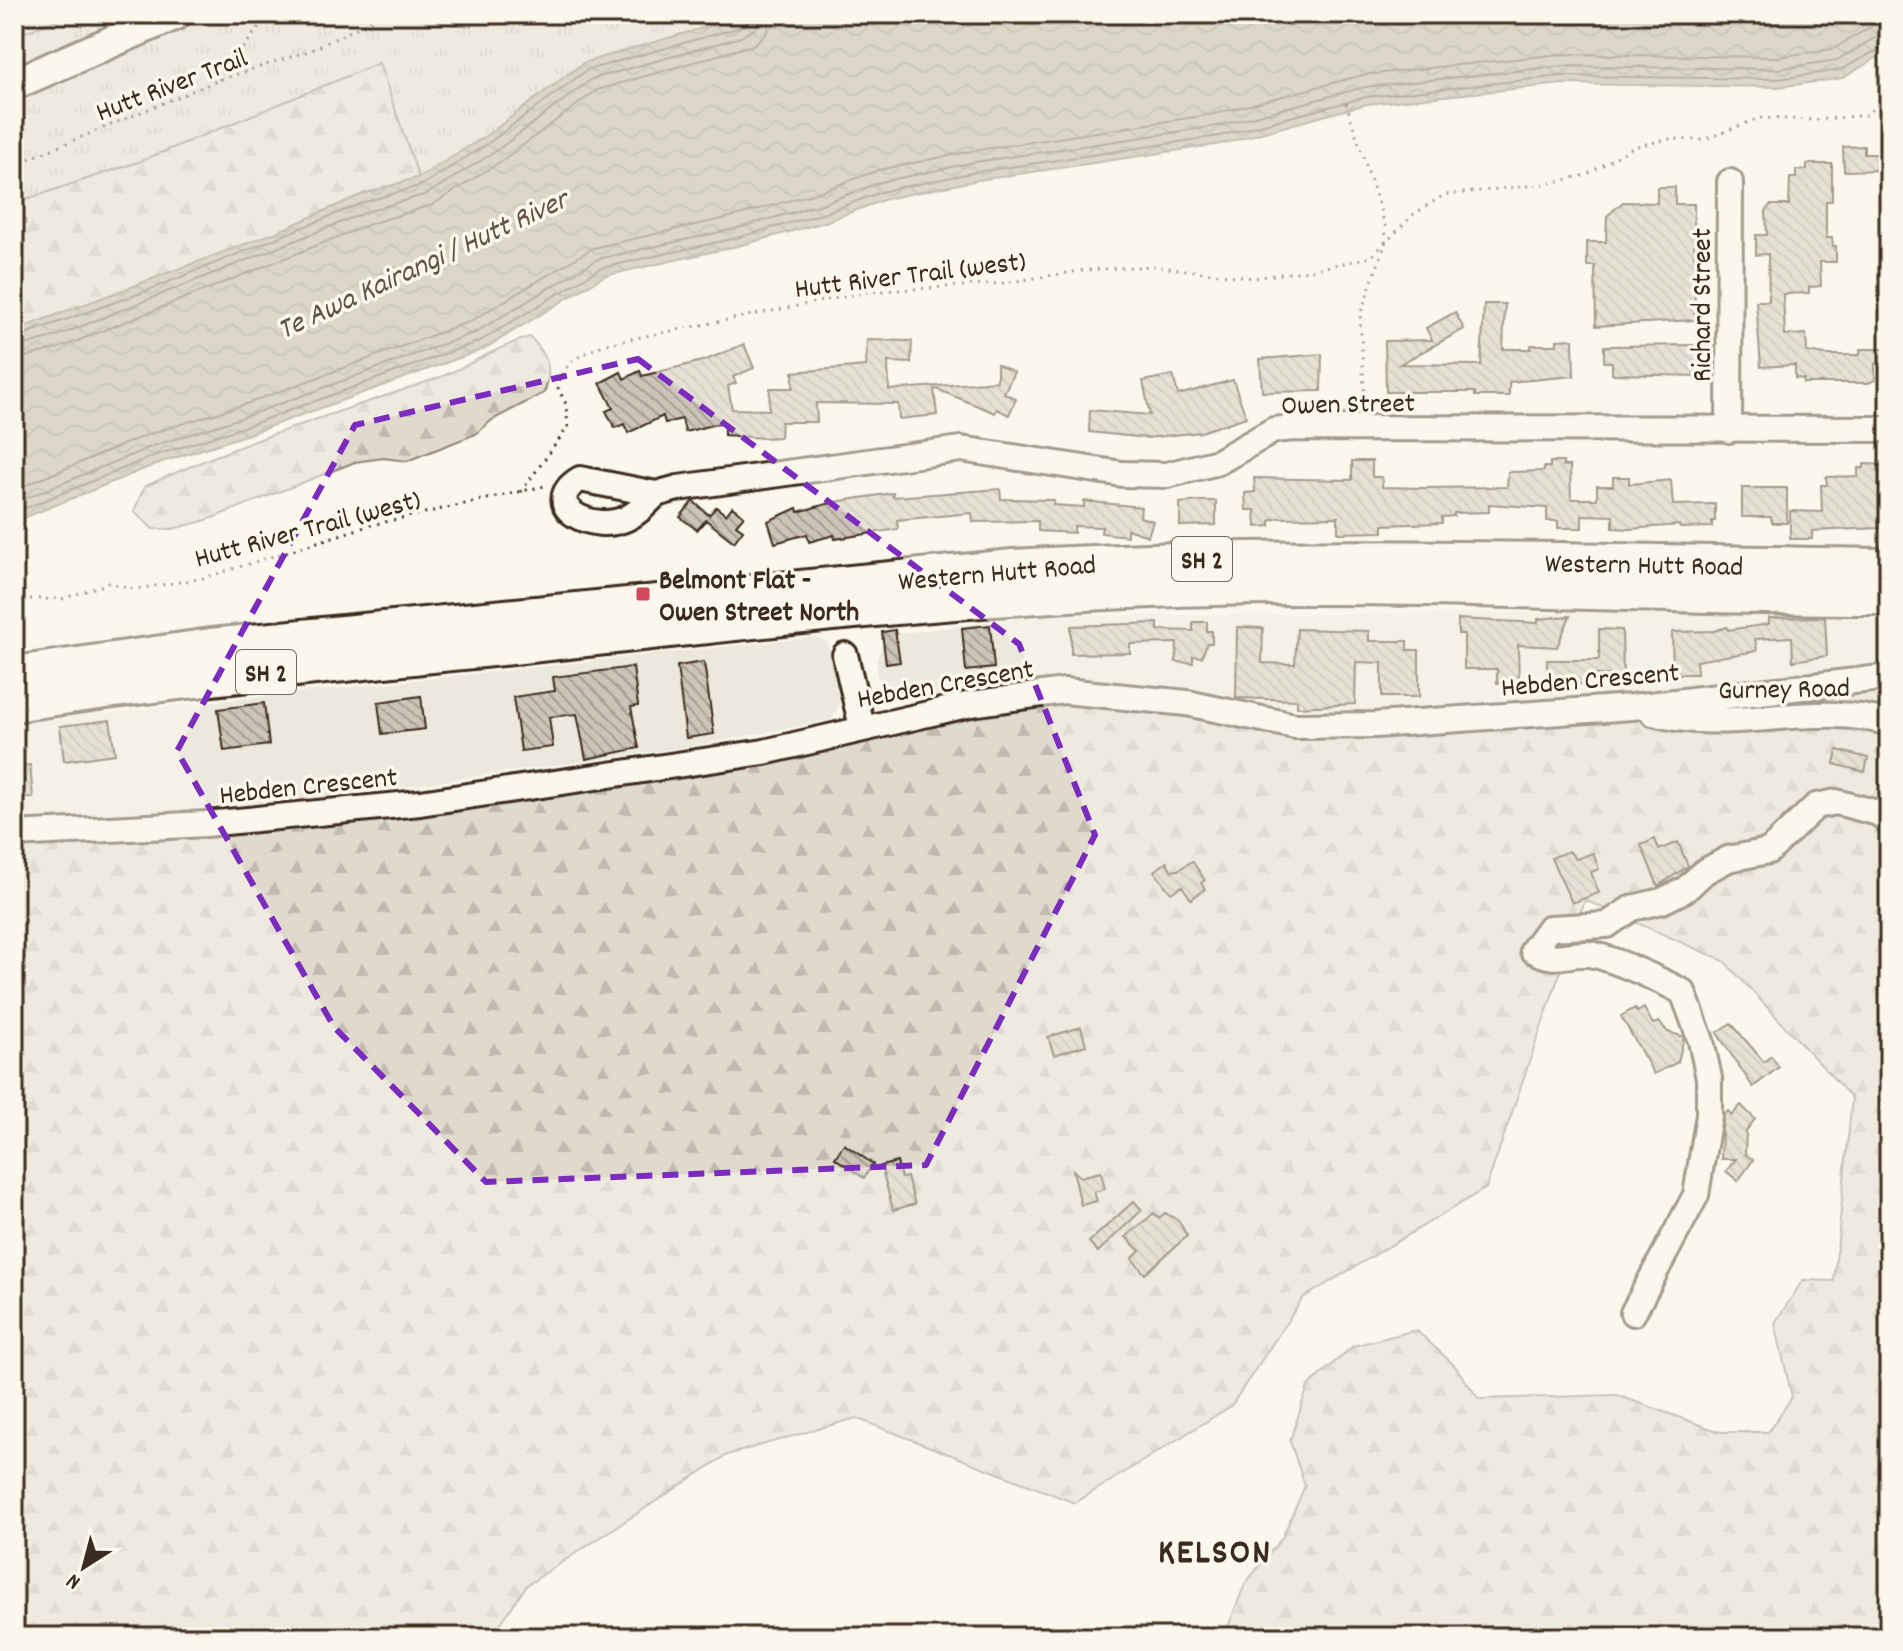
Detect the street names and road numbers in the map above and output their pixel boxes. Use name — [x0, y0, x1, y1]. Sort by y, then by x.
street label: Hutt River Trail — [91, 40, 255, 135]
street label: Richard Street — [1685, 228, 1725, 382]
street label: Hutt River Trail (west) — [793, 244, 1028, 312]
street label: Owen Street — [1281, 386, 1415, 428]
street label: Hutt River Trail (west) — [191, 482, 426, 581]
road number: SH 2 — [1172, 537, 1232, 581]
street label: Western Hutt Road — [1544, 546, 1743, 590]
street label: Western Hutt Road — [897, 547, 1098, 605]
road number: SH 2 — [236, 650, 296, 694]
street label: Hebden Crescent — [854, 652, 1037, 722]
street label: Hebden Crescent — [1500, 655, 1681, 711]
street label: Gurney Road — [1718, 671, 1850, 713]
street label: Hebden Crescent — [218, 760, 400, 818]

